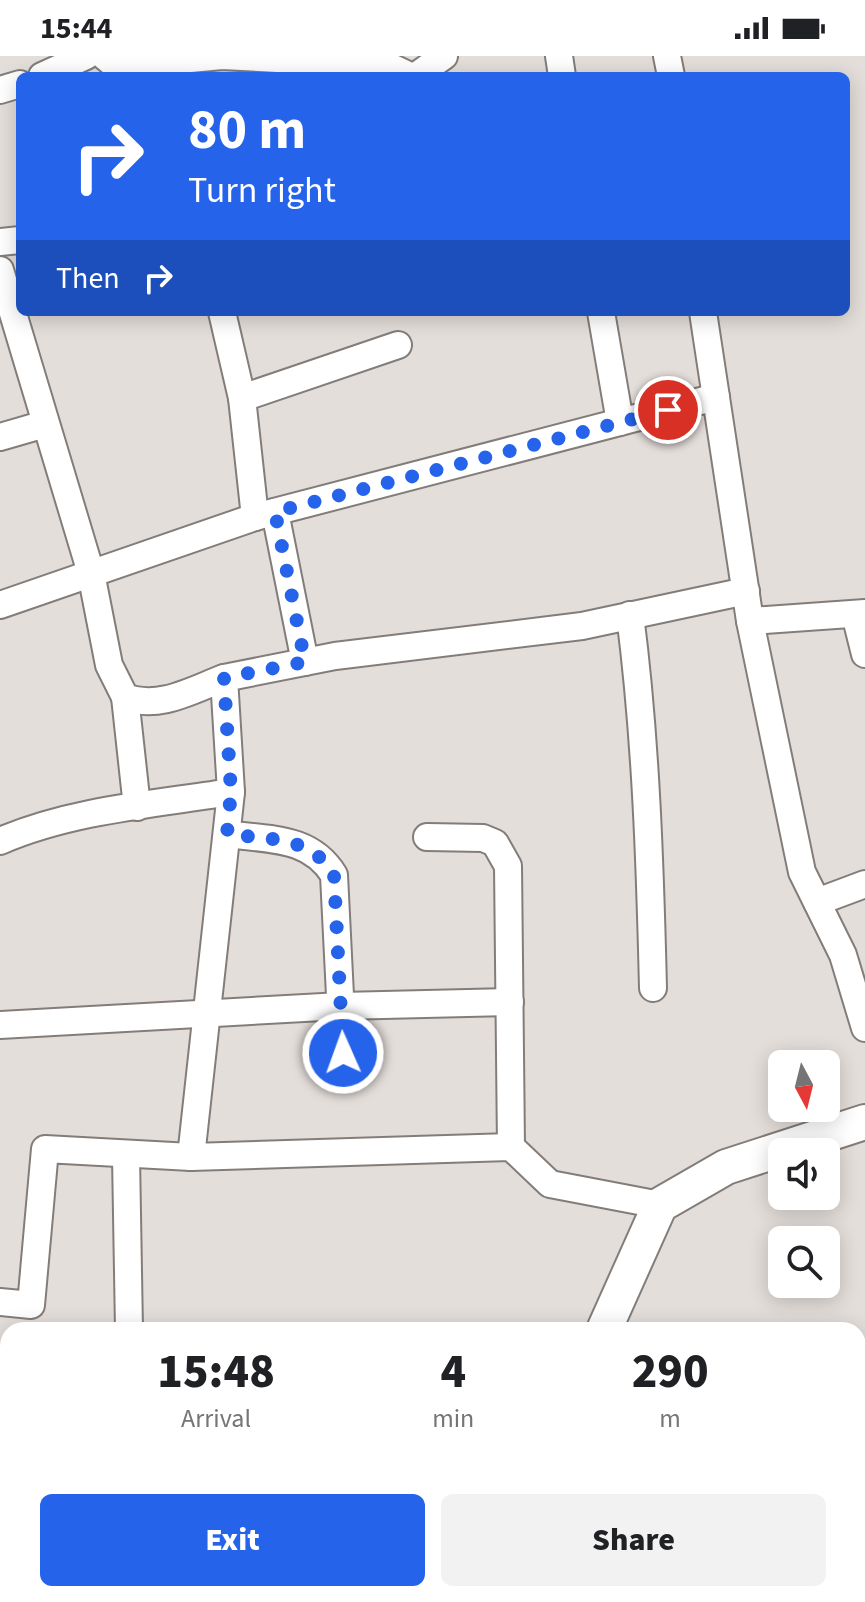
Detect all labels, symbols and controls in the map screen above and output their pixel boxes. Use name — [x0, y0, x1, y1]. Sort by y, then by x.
text: 15:44 — [40, 7, 112, 50]
text: 80 m — [188, 91, 306, 170]
icon: right — [56, 104, 160, 208]
text: Turn right — [188, 165, 336, 216]
icon: right — [136, 256, 180, 300]
text: Then — [56, 257, 120, 300]
pin — [634, 376, 702, 444]
icon: arrive — [646, 388, 690, 432]
position arrow — [301, 1011, 385, 1095]
north arrow — [768, 1050, 840, 1122]
map controls — [768, 1050, 840, 1298]
button: sound — [768, 1138, 840, 1210]
button: search — [768, 1226, 840, 1298]
text: 15:48 — [157, 1338, 275, 1406]
text: 4 — [440, 1338, 466, 1406]
text: 290 — [632, 1338, 709, 1406]
text: Arrival — [181, 1400, 251, 1437]
text: min — [432, 1400, 474, 1437]
text: m — [659, 1400, 681, 1437]
button: Exit — [40, 1494, 425, 1586]
button: Share — [441, 1494, 826, 1586]

